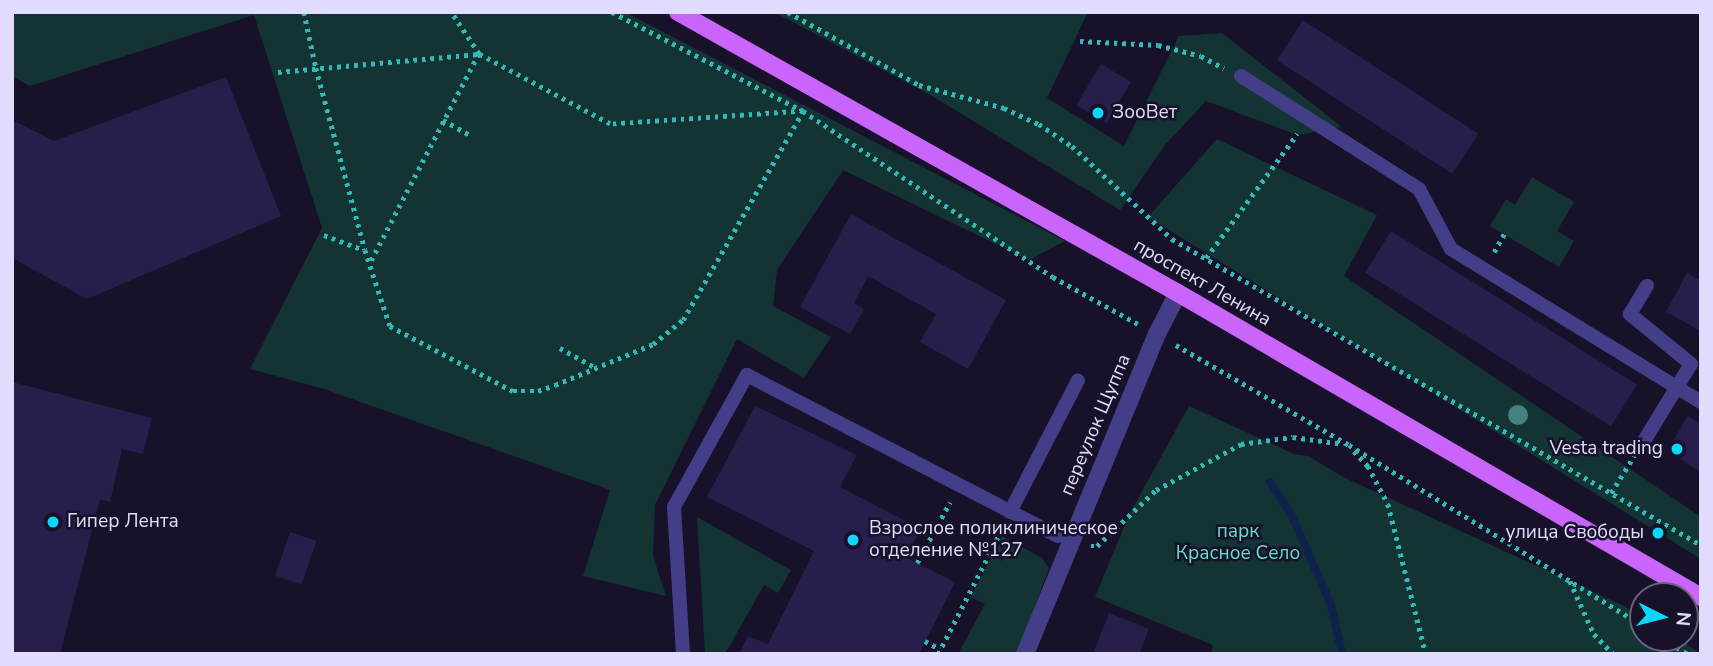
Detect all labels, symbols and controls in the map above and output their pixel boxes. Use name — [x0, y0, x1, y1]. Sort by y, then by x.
place label: ЗооВет — [1112, 102, 1177, 124]
marker: ЗооВет — [1090, 105, 1106, 121]
street label: проспект Ленина — [1129, 234, 1275, 332]
street label: переулок Щуппа — [1056, 351, 1136, 499]
place label: Vesta trading — [1549, 438, 1663, 460]
marker: Vesta trading — [1669, 441, 1685, 457]
place label: Гипер Лента — [67, 511, 179, 533]
marker: Гипер Лента — [45, 514, 61, 530]
place label: Взрослое поликлиническое отделение №127 — [869, 518, 1118, 562]
park label: парк Красное Село — [1176, 521, 1300, 565]
place label: улица Свободы — [1506, 522, 1644, 544]
marker: улица Свободы — [1650, 525, 1666, 541]
marker: Взрослое поликлиническое отделение №127 — [843, 530, 863, 550]
north arrow — [1629, 582, 1699, 652]
text: N — [1669, 611, 1697, 627]

